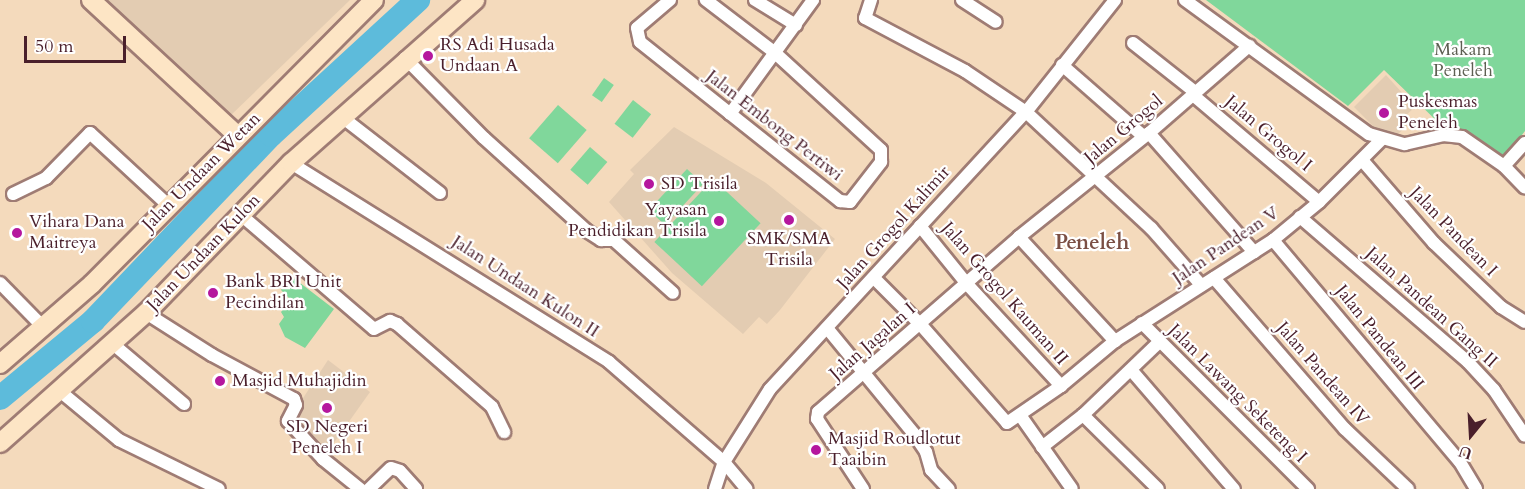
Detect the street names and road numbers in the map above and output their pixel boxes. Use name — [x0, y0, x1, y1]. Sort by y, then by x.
street label: Jalan Embong Pertiwi — [701, 66, 847, 186]
street label: Jalan Grogol — [1080, 91, 1168, 169]
street label: Jalan Grogol I — [1220, 91, 1316, 177]
street label: Jalan Undaan Wetan — [138, 108, 266, 236]
street label: Jalan Grogol Kalimir — [833, 162, 955, 294]
street label: Jalan Pandean I — [1405, 183, 1501, 281]
street label: Jalan Undaan Kulon — [143, 190, 265, 316]
street label: Jalan Pandean V — [1169, 202, 1283, 290]
street label: Jalan Grogol Kauman II — [936, 218, 1072, 370]
street label: Jalan Undaan Kulon II — [447, 231, 603, 343]
street label: Jalan Pandean Gang II — [1361, 243, 1501, 373]
street label: Jalan Pandean III — [1330, 281, 1428, 395]
street label: Jalan Jagalan I — [826, 299, 920, 385]
street label: Jalan Pandean IV — [1271, 318, 1373, 430]
street label: Jalan Lawang Seketeng I — [1163, 320, 1311, 468]

